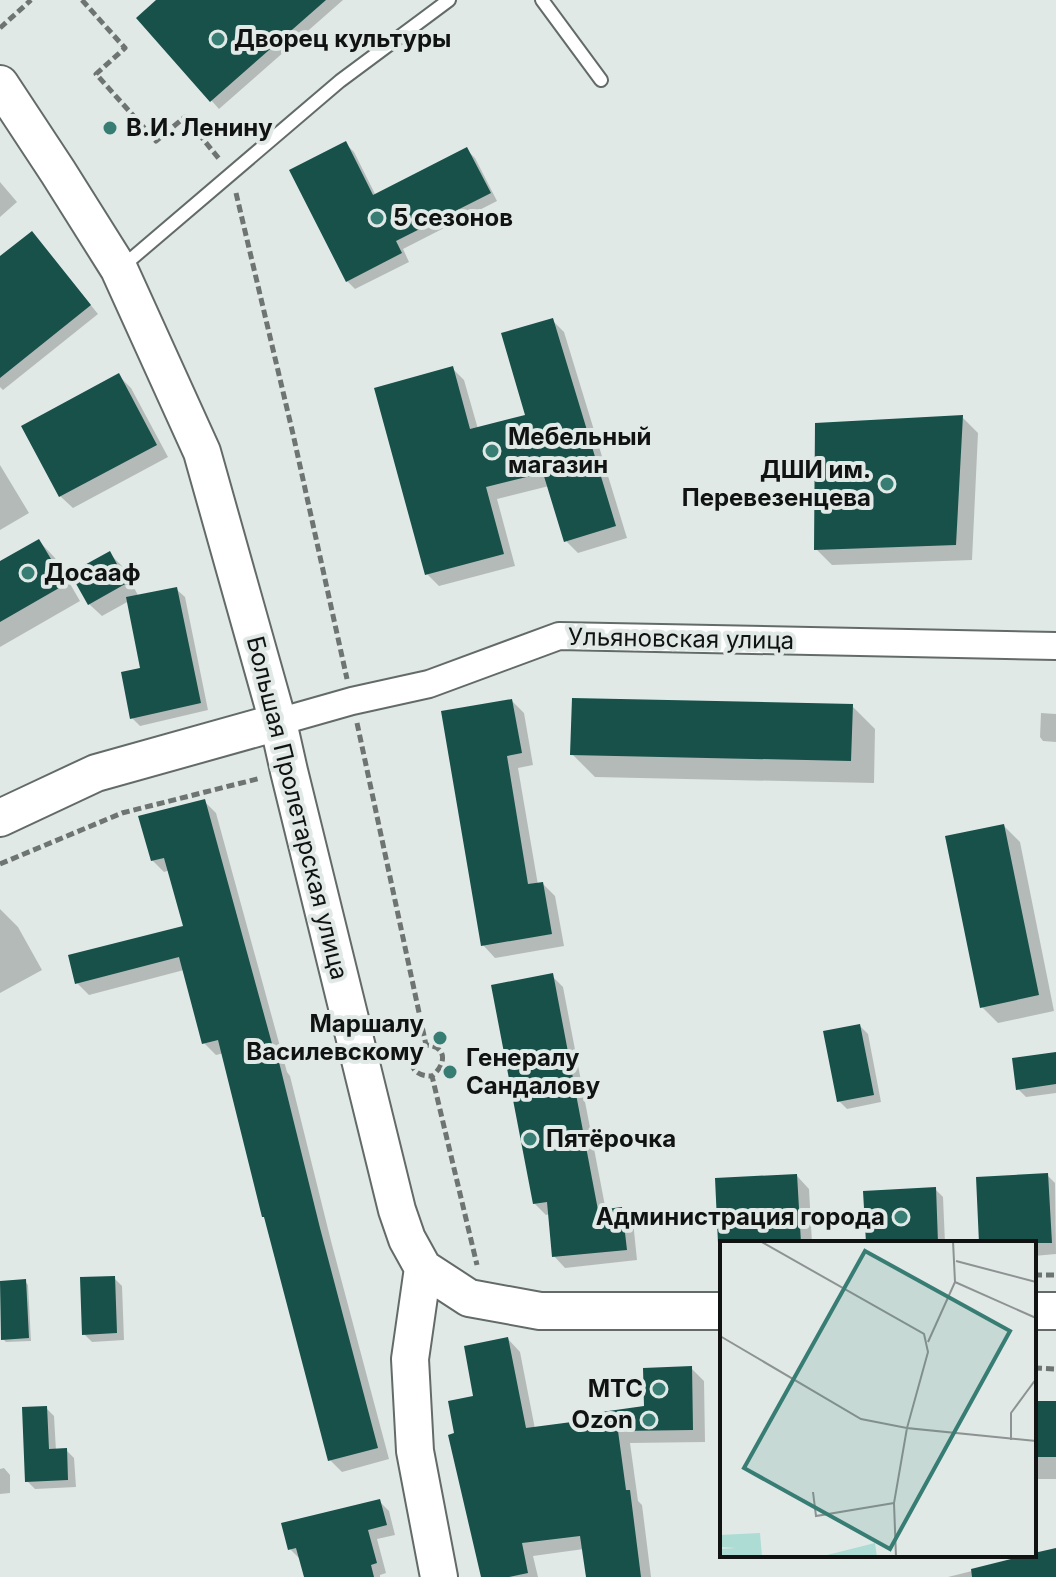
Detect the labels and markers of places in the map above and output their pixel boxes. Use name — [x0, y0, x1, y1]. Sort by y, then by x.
place label: Дворец культуры — [234, 24, 451, 53]
marker: Дворец культуры — [209, 30, 227, 48]
place label: В.И. Ленину — [126, 113, 273, 142]
marker: В.И. Ленину — [101, 119, 119, 137]
place label: 5 сезонов — [393, 203, 513, 232]
marker: 5 сезонов — [368, 209, 386, 227]
place label: Мебельный магазин — [508, 422, 652, 479]
marker: Мебельный магазин — [483, 442, 501, 460]
place label: ДШИ им. Перевезенцева — [682, 455, 871, 512]
marker: ДШИ им. Перевезенцева — [878, 475, 896, 493]
place label: Досааф — [44, 558, 141, 587]
marker: Досааф — [19, 564, 37, 582]
place label: Маршалу Василевскому — [246, 1009, 425, 1066]
marker: Маршалу Василевскому — [431, 1029, 449, 1047]
place label: Генералу Сандалову — [466, 1043, 601, 1100]
marker: Генералу Сандалову — [441, 1063, 459, 1081]
place label: Пятёрочка — [546, 1124, 676, 1153]
marker: Пятёрочка — [521, 1130, 539, 1148]
place label: Администрация города — [596, 1202, 885, 1231]
marker: Администрация города — [892, 1208, 910, 1226]
place label: МТС — [588, 1374, 643, 1403]
marker: МТС — [650, 1380, 668, 1398]
place label: Ozon — [572, 1405, 633, 1434]
marker: Ozon — [640, 1411, 658, 1429]

